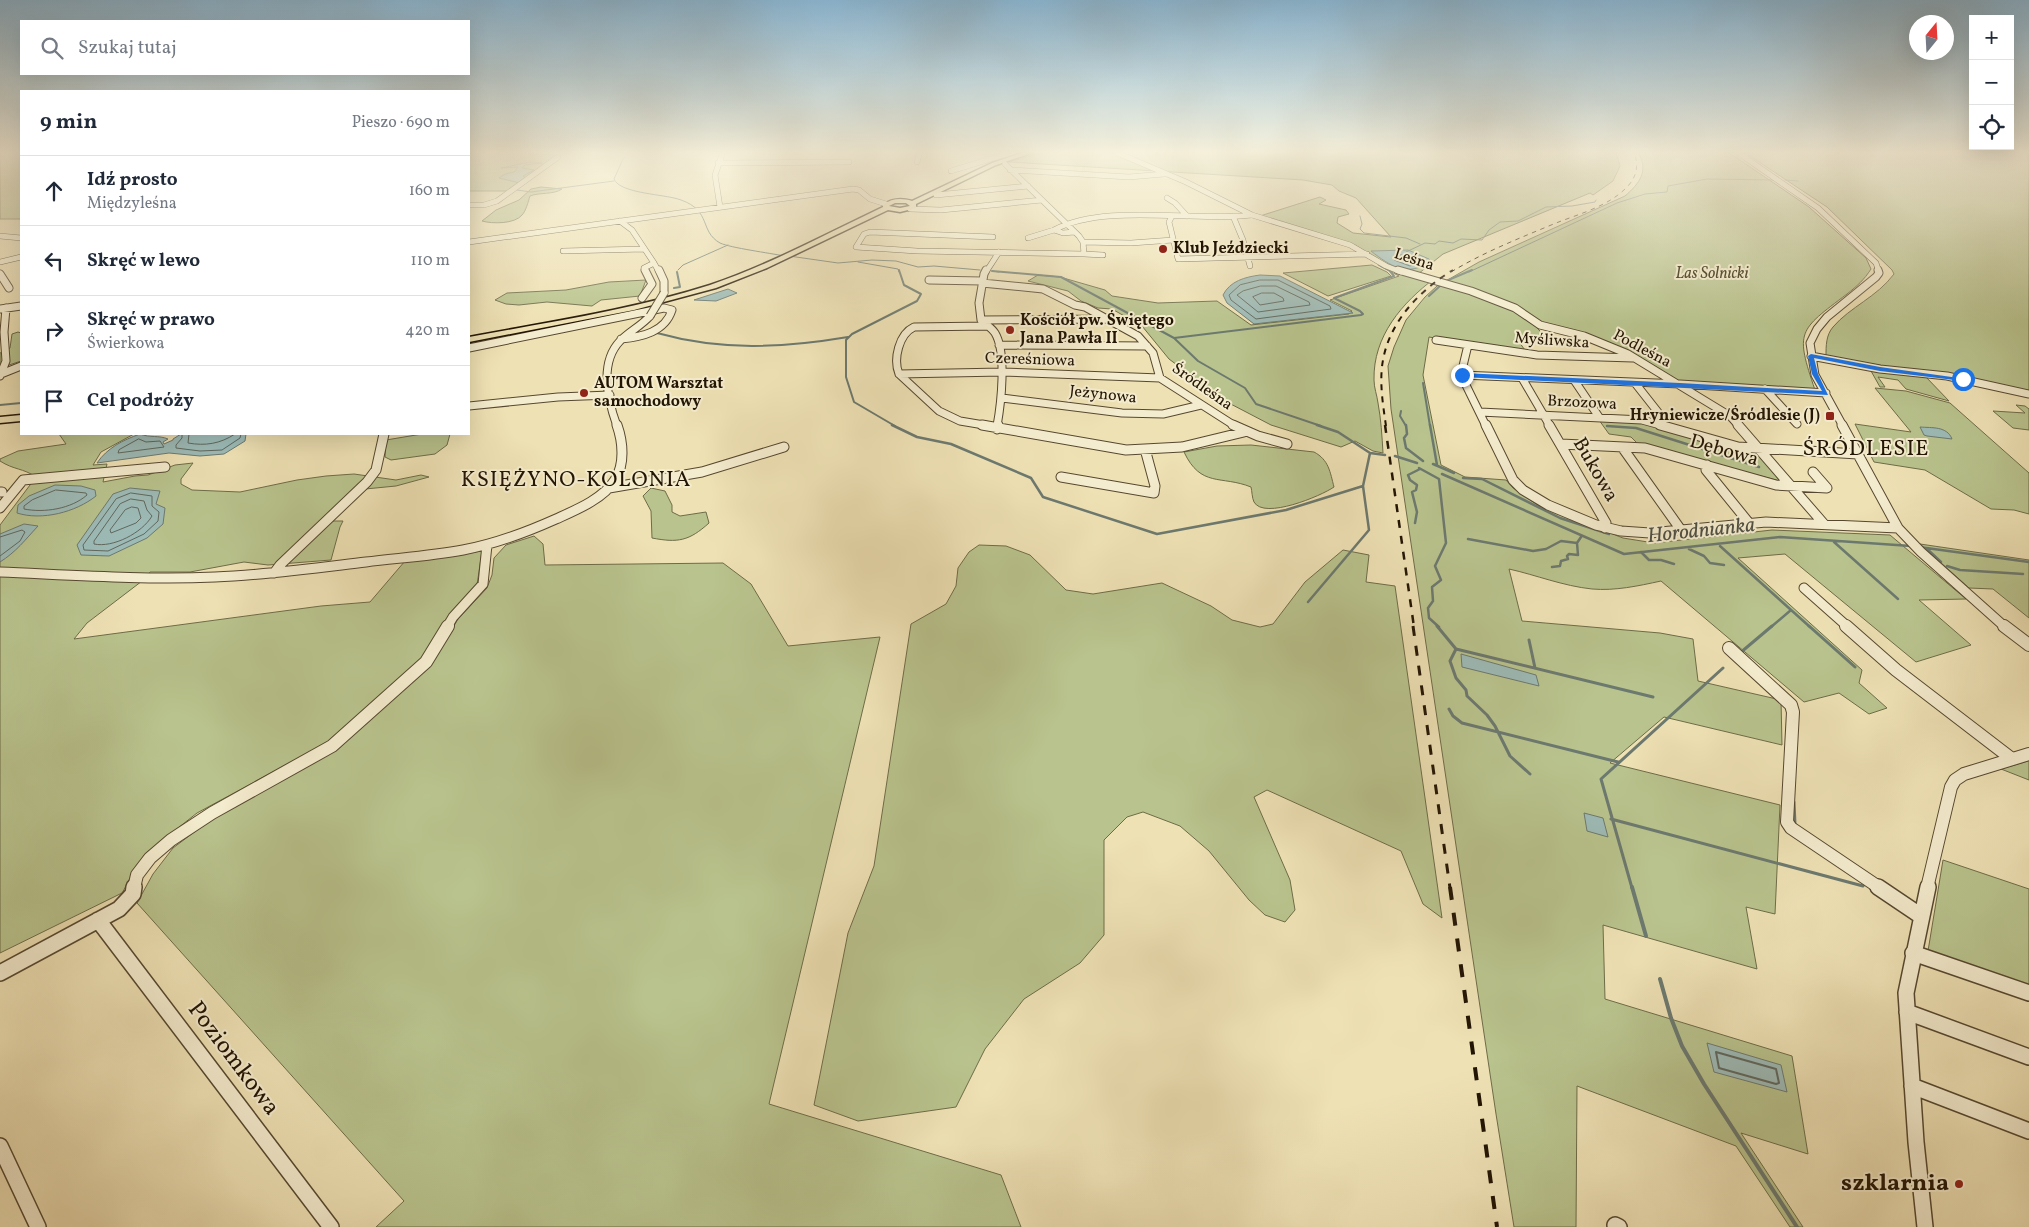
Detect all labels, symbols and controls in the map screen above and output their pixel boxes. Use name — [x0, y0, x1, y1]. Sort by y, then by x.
north arrow — [1909, 15, 1954, 60]
map controls — [1969, 15, 2014, 150]
button: + — [1969, 15, 2014, 60]
search box — [20, 20, 470, 75]
icon: search — [38, 34, 66, 62]
text: Szukaj tutaj — [78, 35, 177, 61]
button: − — [1969, 60, 2014, 105]
button: locate — [1969, 105, 2014, 150]
text: 9 min — [40, 108, 97, 137]
text: Pieszo · 690 m — [352, 112, 450, 134]
text: Idź prosto — [87, 167, 178, 193]
icon: ahead — [40, 177, 68, 205]
text: 160 m — [409, 180, 450, 202]
text: Międzyleśna — [87, 193, 177, 215]
place label: Klub Jeździecki — [1173, 238, 1289, 260]
marker: Klub Jeździecki — [1157, 243, 1169, 255]
street label: Leśna — [1391, 243, 1437, 277]
icon: left — [40, 247, 68, 275]
text: Skręć w lewo — [87, 248, 200, 274]
text: 110 m — [411, 250, 450, 272]
park label: Las Solnicki — [1676, 263, 1750, 285]
text: Skręć w prawo — [87, 307, 215, 333]
place label: Kościół pw. Świętego Jana Pawła II — [1019, 310, 1174, 350]
icon: right — [40, 317, 68, 345]
text: 420 m — [405, 320, 450, 342]
marker: Kościół pw. Świętego Jana Pawła II — [1004, 324, 1016, 336]
street label: Podleśna — [1609, 324, 1675, 374]
street label: Myśliwska — [1514, 327, 1590, 355]
text: Świerkowa — [87, 333, 165, 355]
street label: Czereśniowa — [985, 347, 1076, 373]
street label: Śródleśna — [1167, 358, 1237, 416]
route end — [1451, 364, 1474, 387]
route start — [1952, 368, 1975, 391]
place label: AUTOM Warsztat samochodowy — [594, 373, 723, 413]
street label: Jeżynowa — [1068, 381, 1138, 409]
icon: arrive — [40, 387, 68, 415]
marker: AUTOM Warsztat samochodowy — [578, 387, 590, 399]
text: Cel podróży — [87, 388, 194, 414]
street label: Brzozowa — [1547, 390, 1618, 416]
place label: Hryniewicze/Śródlesie (J) — [1630, 405, 1820, 427]
marker: Hryniewicze/Śródlesie (J) — [1824, 410, 1836, 422]
street label: Dębowa — [1686, 428, 1762, 474]
street label: Bukowa — [1565, 433, 1625, 507]
district label: ŚRÓDLESIE — [1802, 434, 1930, 465]
district label: KSIĘŻYNO-KOLONIA — [461, 465, 691, 496]
water label: Horodnianka — [1646, 511, 1757, 551]
street label: Poziomkowa — [179, 995, 287, 1123]
place label: szklarnia — [1841, 1167, 1949, 1201]
marker: szklarnia — [1953, 1178, 1965, 1190]

